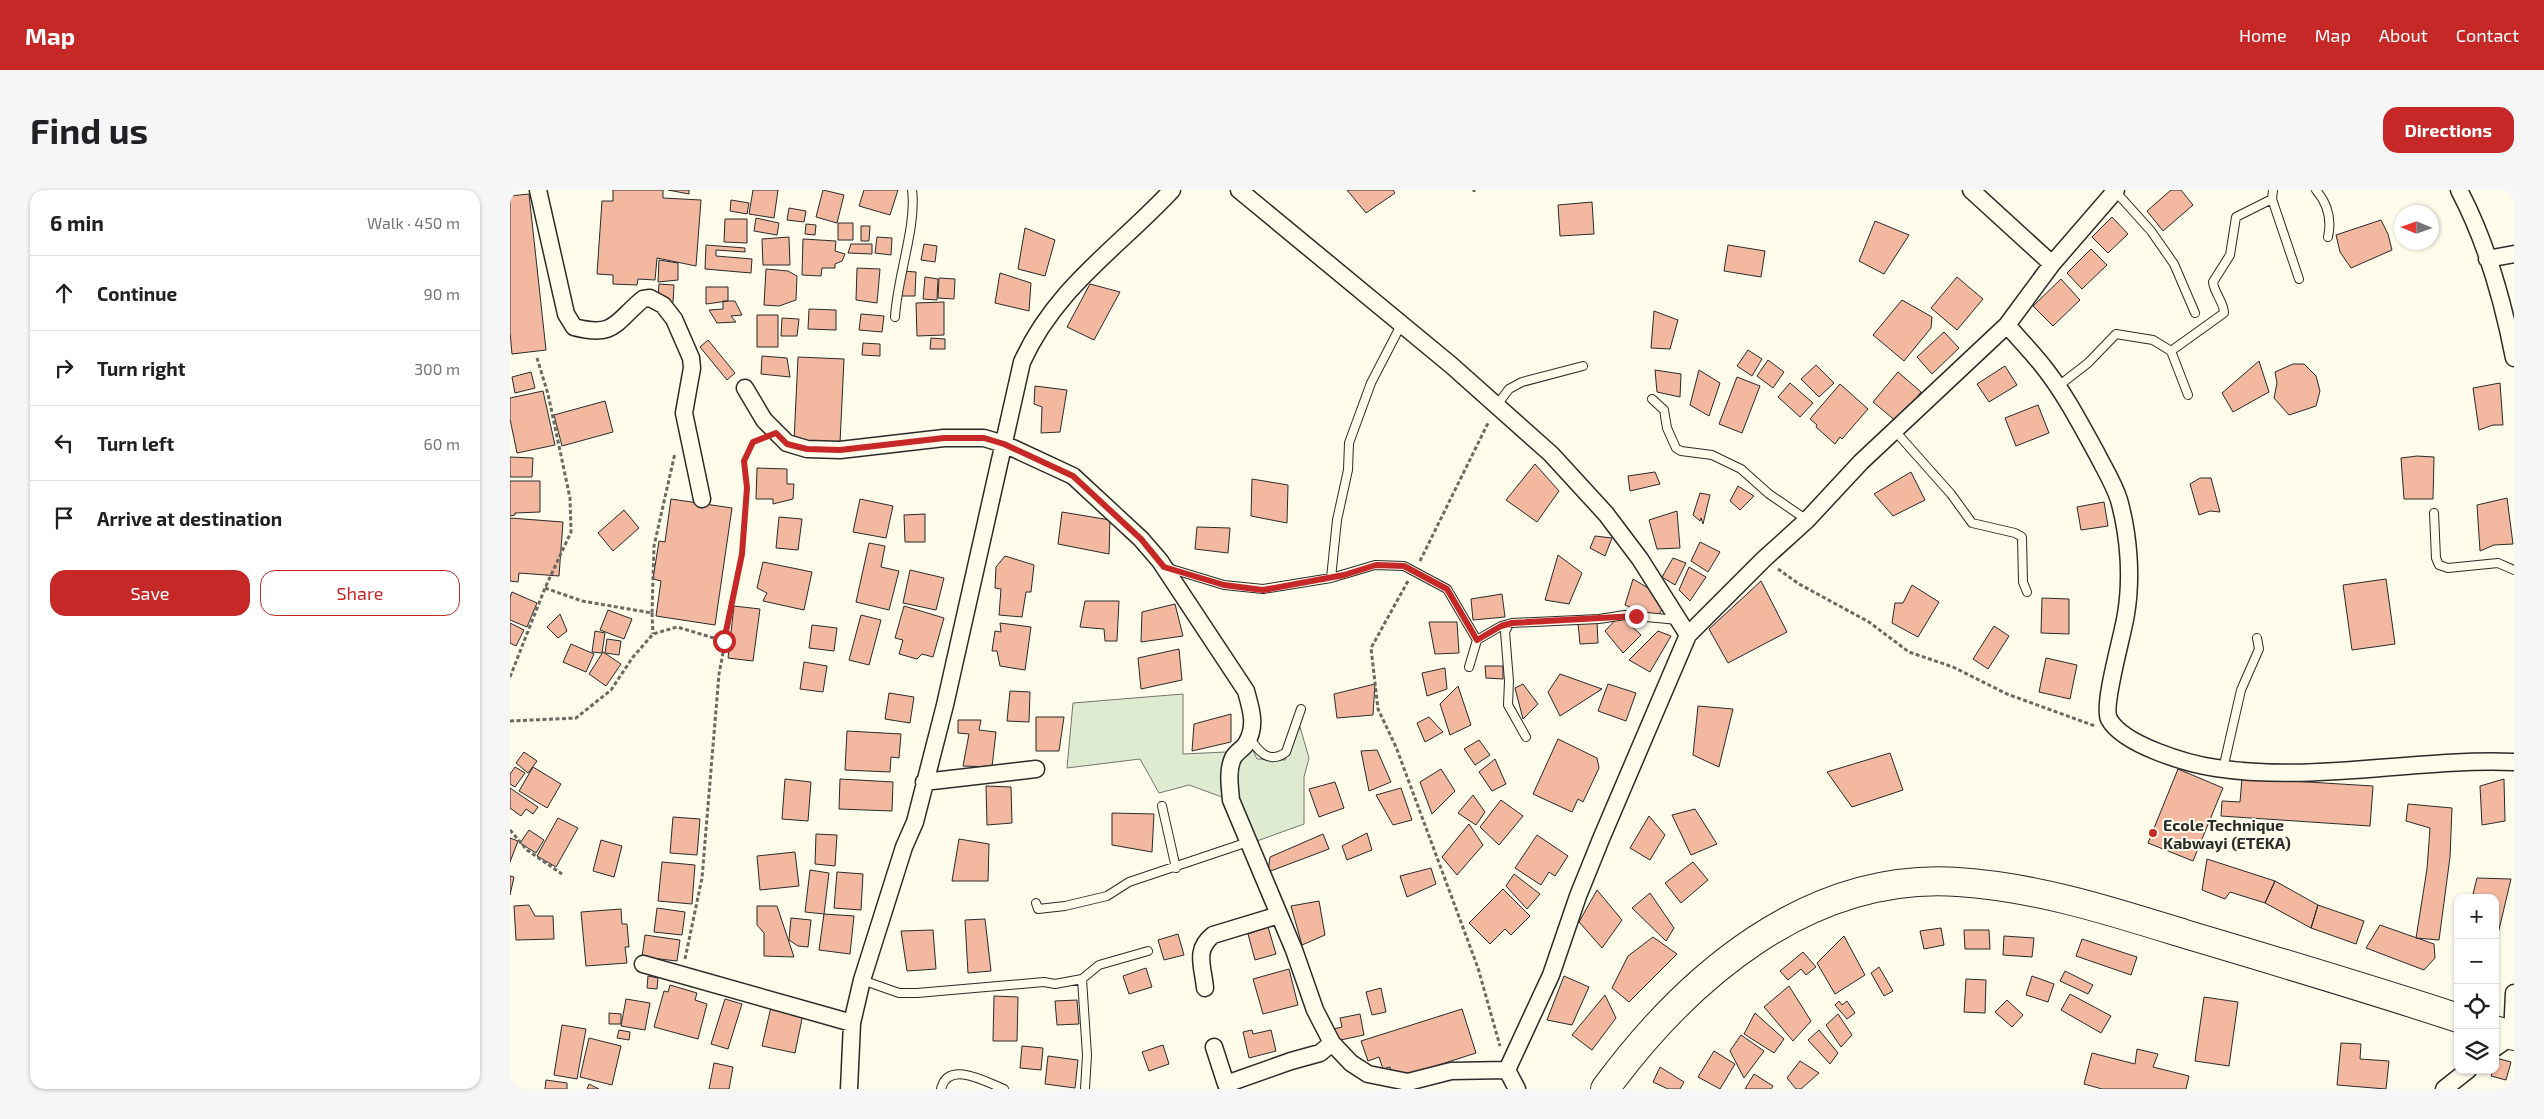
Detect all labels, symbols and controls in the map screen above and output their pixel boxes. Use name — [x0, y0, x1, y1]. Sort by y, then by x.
text: Map — [25, 21, 75, 50]
text: Home — [2239, 24, 2287, 46]
text: Map — [2315, 24, 2351, 46]
text: About — [2379, 24, 2428, 46]
text: Contact — [2456, 24, 2519, 46]
button: Directions — [2383, 107, 2514, 153]
text: Find us — [30, 109, 148, 151]
north arrow — [2394, 205, 2439, 250]
text: 6 min — [50, 210, 104, 235]
text: Walk · 450 m — [367, 213, 460, 232]
icon: ahead — [50, 279, 78, 307]
text: Continue — [97, 282, 177, 305]
text: 90 m — [424, 284, 460, 303]
icon: right — [50, 354, 78, 382]
text: Turn right — [97, 357, 185, 380]
text: 300 m — [414, 359, 460, 378]
icon: left — [50, 429, 78, 457]
text: Turn left — [97, 432, 174, 455]
text: 60 m — [424, 434, 460, 453]
icon: arrive — [50, 504, 78, 532]
text: Arrive at destination — [97, 507, 282, 530]
button: Save — [50, 570, 250, 616]
button: Share — [260, 570, 460, 616]
route end — [1625, 605, 1648, 628]
route start — [713, 630, 736, 653]
place label: Ecole Technique Kabwayi (ETEKA) — [2163, 815, 2291, 853]
marker: Ecole Technique Kabwayi (ETEKA) — [2147, 827, 2159, 839]
map controls — [2454, 894, 2499, 1074]
button: + — [2454, 894, 2499, 939]
button: − — [2454, 939, 2499, 984]
button: locate — [2454, 984, 2499, 1029]
button: layers — [2454, 1029, 2499, 1074]

